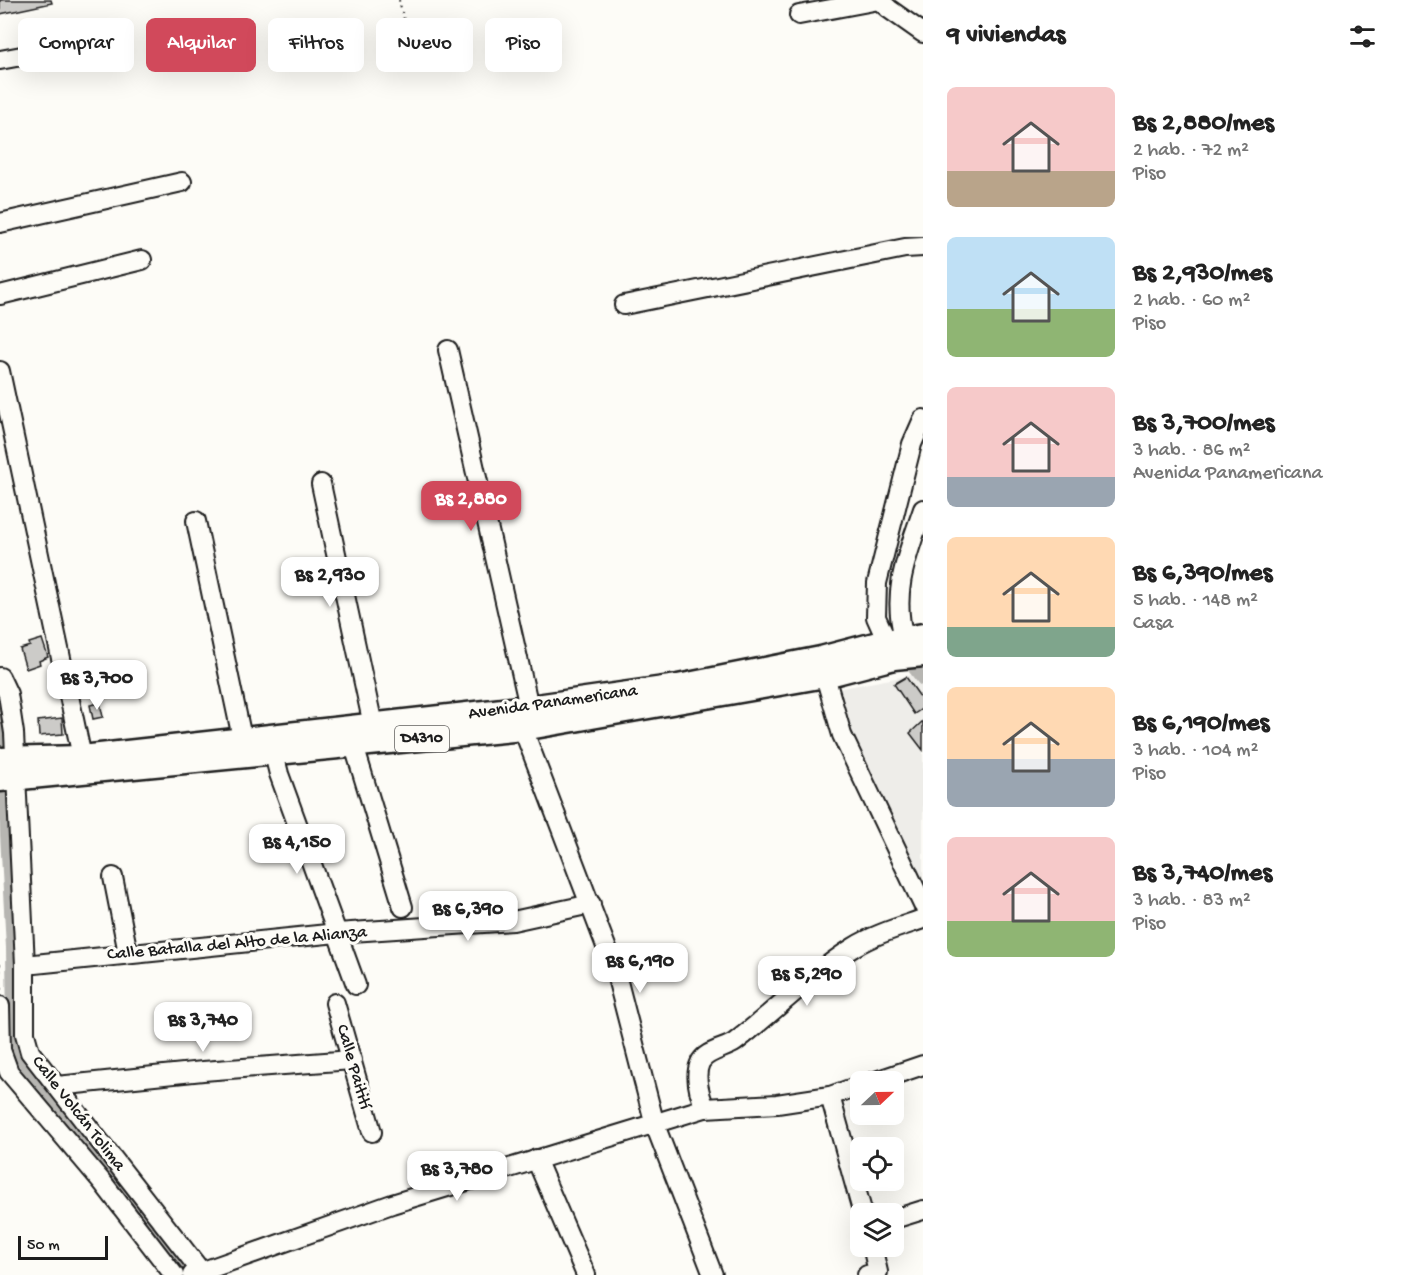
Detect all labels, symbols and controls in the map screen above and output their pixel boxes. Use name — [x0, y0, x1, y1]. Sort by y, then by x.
chip: Comprar — [18, 18, 134, 72]
chip: Alquilar — [146, 18, 256, 72]
chip: Filtros — [268, 18, 364, 72]
chip: Nuevo — [376, 18, 473, 72]
chip: Piso — [485, 18, 562, 72]
icon: filters — [1346, 20, 1379, 53]
text: 9 viviendas — [947, 21, 1065, 52]
text: Bs 2,880/mes — [1133, 109, 1274, 140]
icon: home — [995, 111, 1067, 183]
text: 2 hab. · 72 m² — [1133, 140, 1249, 163]
text: Piso — [1133, 163, 1166, 186]
text: Bs 2,930/mes — [1133, 259, 1272, 290]
icon: home — [995, 261, 1067, 333]
text: 2 hab. · 60 m² — [1133, 290, 1250, 313]
text: Piso — [1133, 313, 1166, 336]
text: Bs 3,700/mes — [1133, 409, 1274, 440]
icon: home — [995, 411, 1067, 483]
text: 3 hab. · 86 m² — [1133, 440, 1251, 463]
text: Avenida Panamericana — [1133, 463, 1323, 486]
pin: Bs 2,880 — [409, 481, 533, 532]
text: Bs 2,880 — [435, 489, 507, 512]
pin: Bs 2,930 — [268, 557, 392, 608]
text: Bs 6,390/mes — [1133, 559, 1272, 590]
icon: home — [995, 561, 1067, 633]
text: Bs 2,930 — [295, 565, 365, 588]
text: 5 hab. · 148 m² — [1133, 590, 1258, 613]
text: Casa — [1133, 613, 1173, 636]
pin: Bs 3,700 — [35, 660, 159, 711]
text: Bs 3,700 — [61, 668, 133, 691]
street label: Avenida Panamericana — [467, 681, 640, 725]
text: Bs 6,190/mes — [1133, 709, 1269, 740]
icon: home — [995, 711, 1067, 783]
road number: D4310 — [395, 726, 449, 752]
text: 3 hab. · 104 m² — [1133, 740, 1258, 763]
text: Piso — [1133, 763, 1166, 786]
pin: Bs 4,150 — [235, 824, 359, 875]
text: Bs 4,150 — [263, 832, 331, 855]
text: Bs 3,740/mes — [1133, 859, 1272, 890]
icon: home — [995, 861, 1067, 933]
text: 3 hab. · 83 m² — [1133, 890, 1251, 913]
pin: Bs 6,390 — [406, 891, 530, 942]
text: Bs 6,390 — [433, 899, 503, 922]
text: Piso — [1133, 913, 1166, 936]
street label: Calle Batalla del Alto de la Alianza — [106, 922, 369, 966]
pin: Bs 6,190 — [578, 943, 702, 994]
text: Bs 6,190 — [606, 951, 674, 974]
pin: Bs 5,290 — [745, 956, 869, 1007]
text: Bs 5,290 — [772, 964, 842, 987]
pin: Bs 3,740 — [141, 1002, 265, 1053]
text: Bs 3,740 — [168, 1010, 238, 1033]
street label: Calle Paitití — [331, 1022, 375, 1113]
street label: Calle Volcán Tolima — [27, 1052, 130, 1177]
north arrow — [850, 1071, 904, 1125]
map controls — [850, 1071, 904, 1257]
button: locate — [850, 1137, 904, 1191]
pin: Bs 3,780 — [395, 1151, 519, 1202]
text: Bs 3,780 — [421, 1159, 493, 1182]
button: layers — [850, 1203, 904, 1257]
scale bar — [18, 1233, 108, 1260]
text: 50 m — [27, 1237, 60, 1256]

